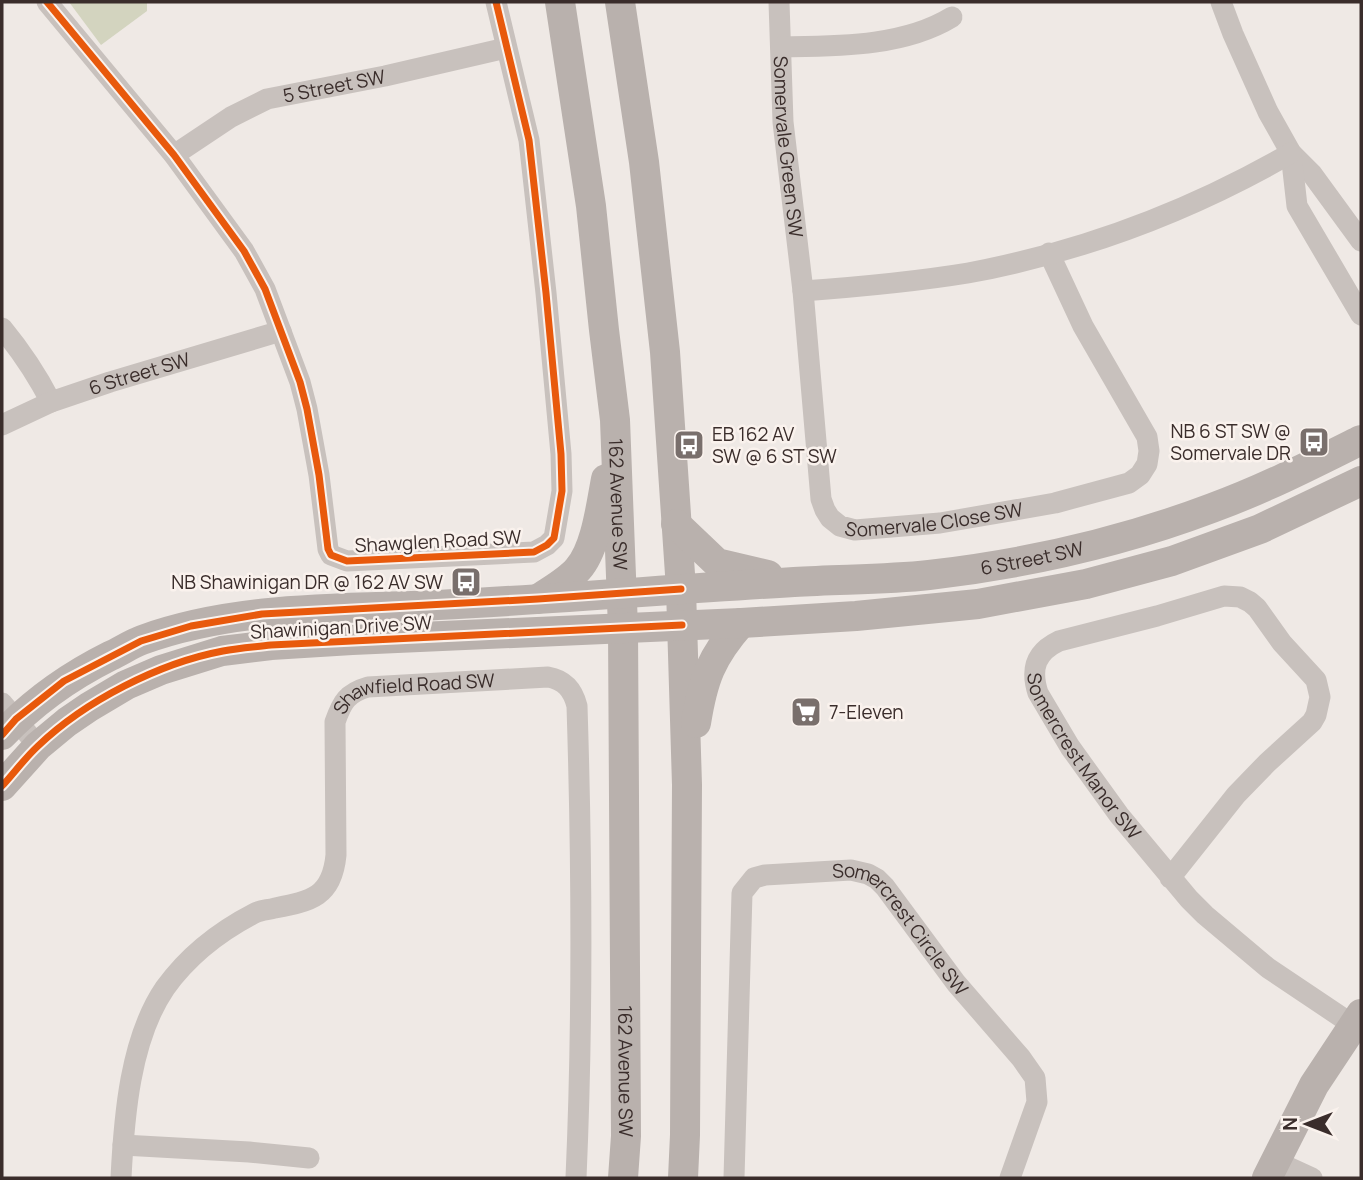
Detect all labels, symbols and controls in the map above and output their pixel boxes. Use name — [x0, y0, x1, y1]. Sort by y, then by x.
street label: Somervale Green SW — [768, 55, 810, 239]
street label: 5 Street SW — [281, 63, 388, 109]
street label: 6 Street SW — [85, 346, 193, 401]
place label: NB 6 ST SW @ Somervale DR — [1170, 418, 1291, 466]
place label: EB 162 AV SW @ 6 ST SW — [712, 421, 837, 469]
bus stop icon: NB 6 ST SW @ Somervale DR — [1297, 425, 1331, 459]
bus stop icon: EB 162 AV SW @ 6 ST SW — [672, 428, 706, 462]
street label: 162 Avenue SW — [603, 438, 634, 571]
street label: Somervale Close SW — [842, 496, 1025, 543]
street label: Shawglen Road SW — [354, 524, 522, 558]
street label: 6 Street SW — [979, 535, 1086, 581]
bus stop icon: NB Shawinigan DR @ 162 AV SW — [449, 565, 483, 599]
place label: NB Shawinigan DR @ 162 AV SW — [171, 569, 443, 595]
street label: Shawinigan Drive SW — [249, 609, 433, 645]
street label: Shawfield Road SW — [327, 667, 496, 719]
street label: Somercrest Manor SW — [1021, 671, 1147, 845]
supermarket icon: 7-Eleven — [789, 695, 823, 729]
place label: 7-Eleven — [829, 699, 904, 725]
street label: Somercrest Circle SW — [831, 857, 974, 1001]
street label: 162 Avenue SW — [612, 1005, 639, 1137]
north arrow — [1272, 1089, 1342, 1159]
text: N — [1277, 1117, 1303, 1131]

